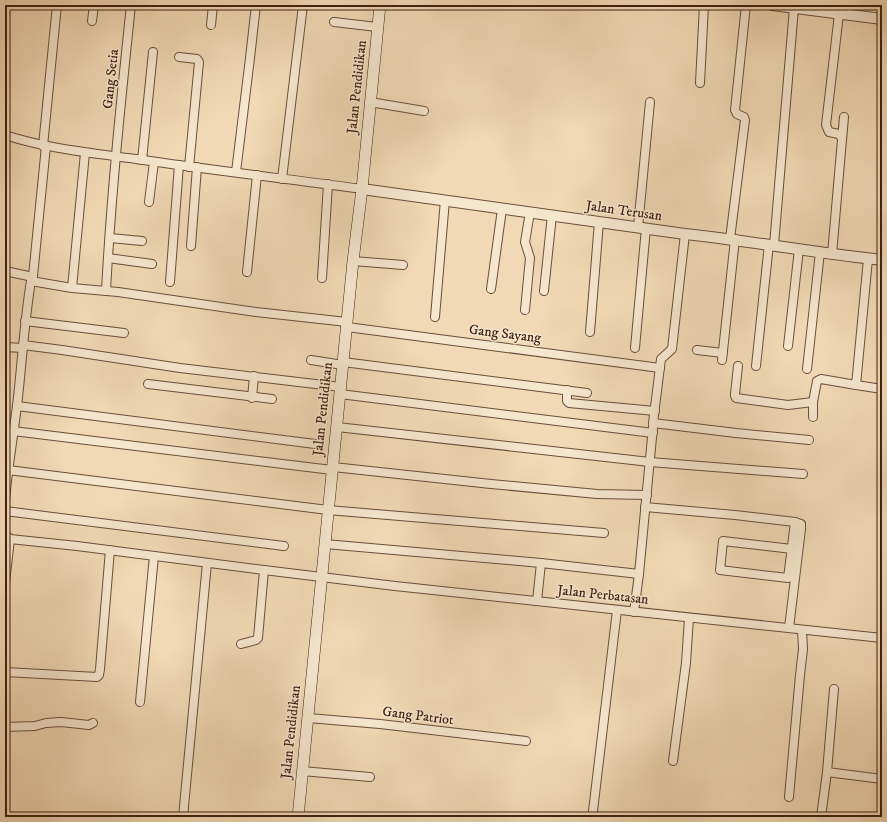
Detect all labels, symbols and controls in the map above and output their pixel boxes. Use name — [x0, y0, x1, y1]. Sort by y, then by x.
street label: Jalan Pendidikan — [343, 39, 371, 137]
street label: Gang Setia — [99, 48, 123, 110]
street label: Jalan Terusan — [583, 196, 664, 225]
street label: Gang Sayang — [468, 321, 542, 347]
street label: Jalan Pendidikan — [309, 361, 337, 459]
street label: Jalan Perbatasan — [555, 581, 650, 609]
street label: Jalan Pendidikan — [277, 684, 305, 782]
street label: Gang Patriot — [381, 703, 455, 729]

